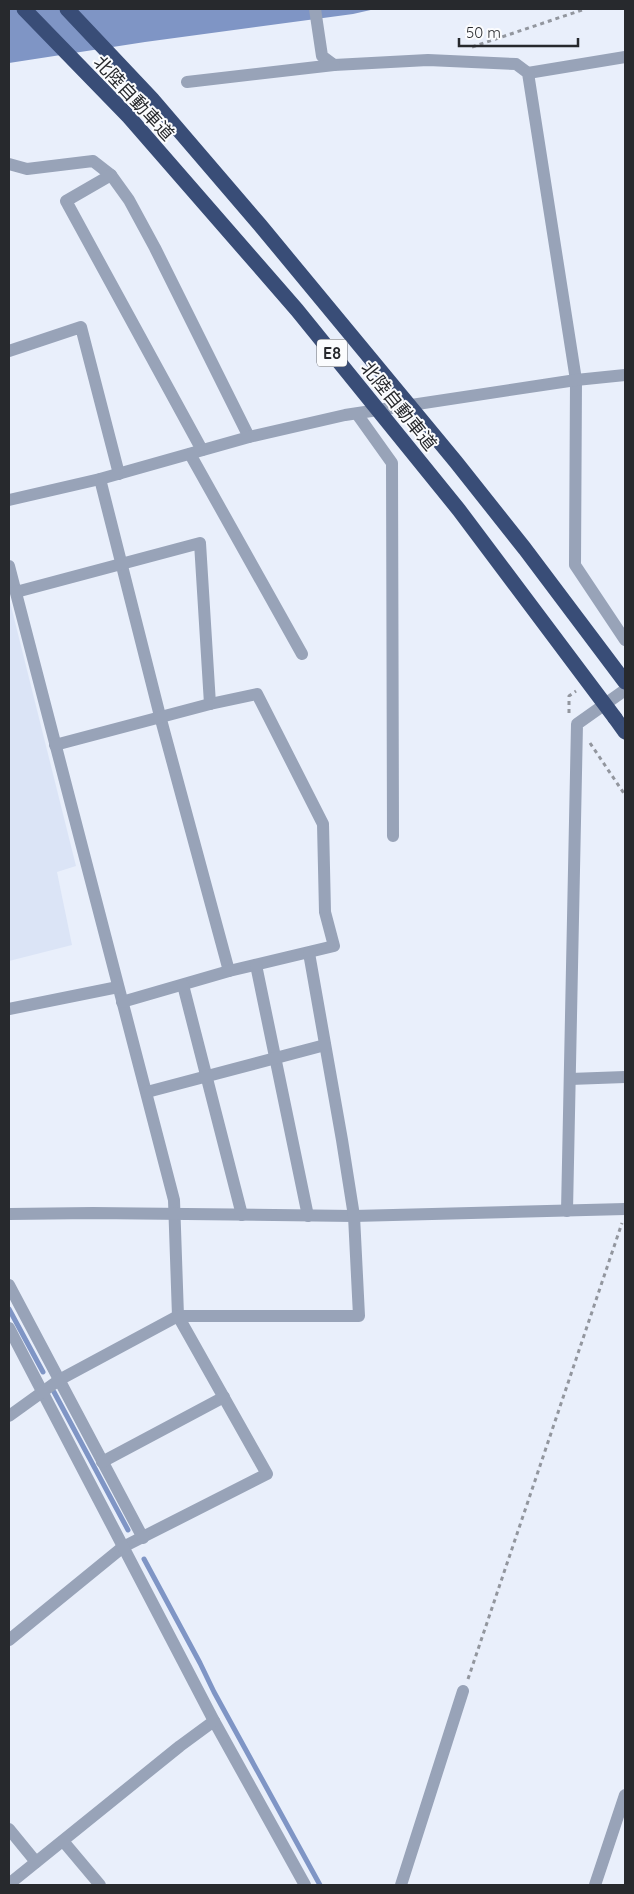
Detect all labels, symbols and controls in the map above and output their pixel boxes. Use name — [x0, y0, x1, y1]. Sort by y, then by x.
scale bar — [459, 15, 578, 47]
text: 50 m — [466, 23, 501, 42]
street label: 北陸自動車道 — [89, 51, 179, 145]
road number: E8 — [317, 339, 347, 366]
street label: 北陸自動車道 — [356, 357, 442, 455]

